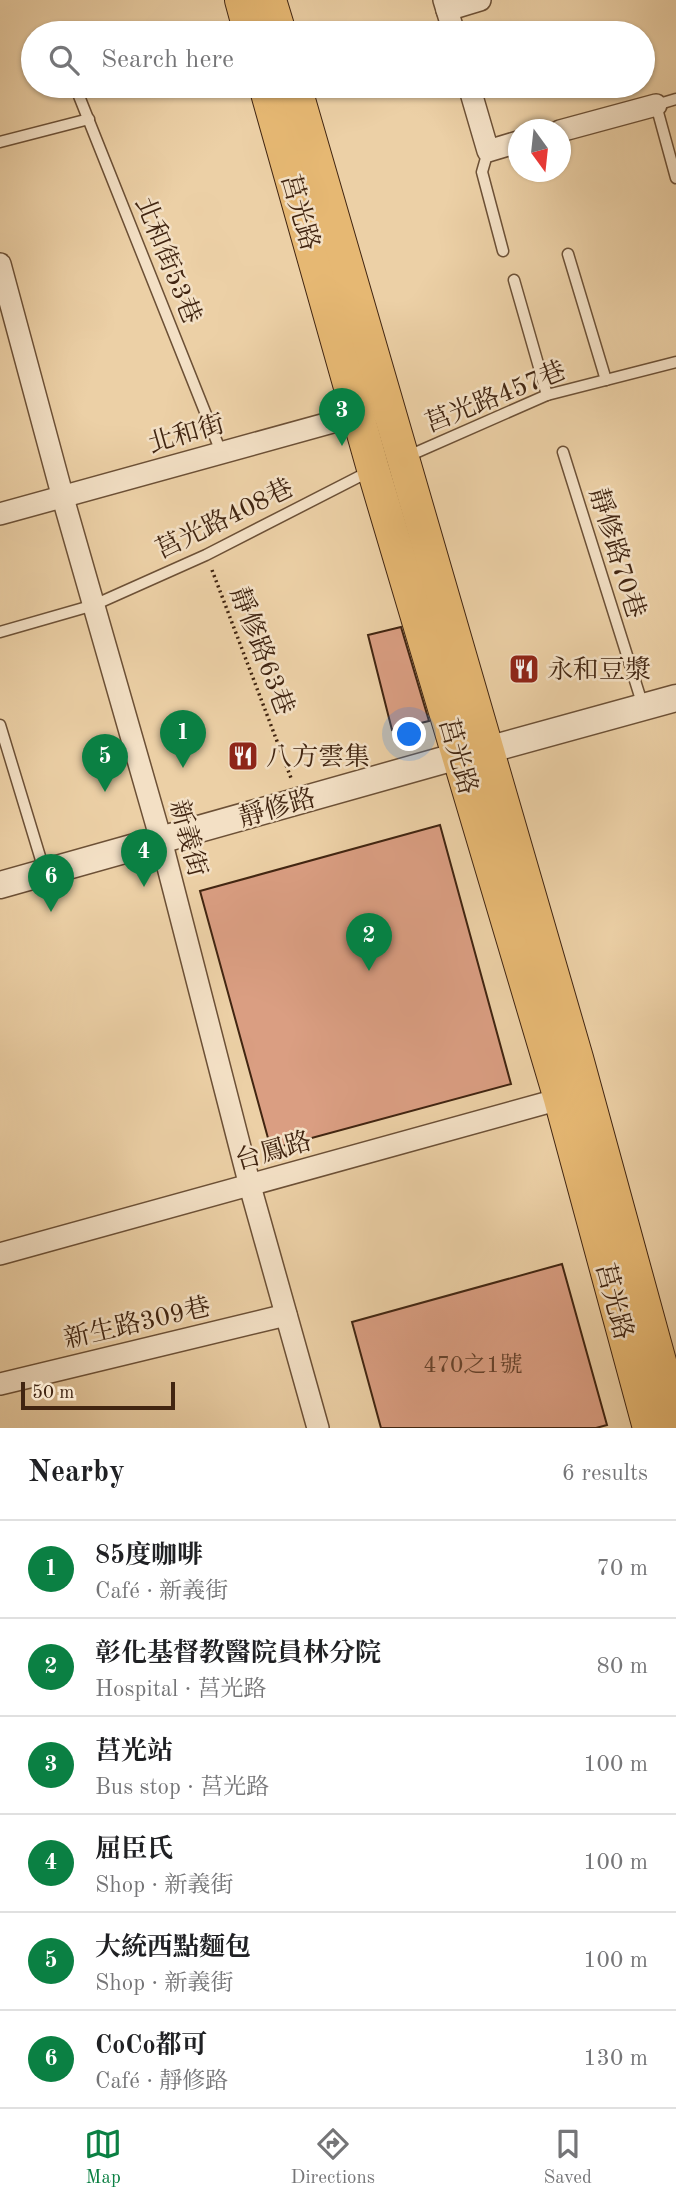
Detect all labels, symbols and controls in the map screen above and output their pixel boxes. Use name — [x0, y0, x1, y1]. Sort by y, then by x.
search box — [21, 21, 655, 98]
icon: search — [45, 41, 83, 79]
text: Search here — [101, 47, 234, 73]
north arrow — [508, 119, 571, 182]
street label: 莒光路 — [276, 171, 324, 254]
street label: 北和街53巷 — [130, 193, 206, 328]
street label: 莒光路457巷 — [421, 356, 570, 438]
pin: 3 — [319, 388, 365, 446]
street label: 北和街 — [145, 410, 228, 458]
street label: 莒光路408巷 — [151, 474, 298, 564]
street label: 靜修路70巷 — [584, 485, 651, 622]
street label: 靜修路63巷 — [225, 583, 300, 719]
restaurant icon: 永和豆漿 — [507, 652, 541, 686]
place label: 永和豆漿 — [547, 656, 651, 684]
pin: 1 — [160, 710, 206, 768]
street label: 莒光路 — [434, 715, 482, 798]
your location — [392, 717, 426, 751]
pin: 5 — [82, 734, 128, 792]
restaurant icon: 八方雲集 — [226, 739, 260, 773]
place label: 八方雲集 — [266, 743, 370, 771]
street label: 靜修路 — [236, 783, 319, 832]
street label: 新義街 — [164, 797, 212, 880]
pin: 4 — [121, 829, 167, 887]
pin: 6 — [28, 854, 74, 912]
pin: 2 — [346, 913, 392, 971]
street label: 台鳳路 — [232, 1127, 315, 1175]
street label: 莒光路 — [590, 1260, 638, 1343]
street label: 新生路309巷 — [61, 1293, 213, 1353]
house number: 470之1號 — [423, 1352, 523, 1377]
scale bar — [21, 1379, 175, 1411]
text: 50 m — [32, 1384, 74, 1403]
text: Nearby — [28, 1458, 125, 1488]
text: 6 results — [562, 1462, 648, 1485]
text: 85度咖啡 — [95, 1543, 203, 1569]
text: 1 — [44, 1557, 58, 1580]
text: 70 m — [597, 1557, 648, 1580]
text: Café · 新義街 — [95, 1580, 228, 1603]
text: 彰化基督教醫院員林分院 — [95, 1641, 381, 1667]
text: 2 — [44, 1655, 58, 1678]
text: 80 m — [597, 1655, 648, 1678]
text: Hospital · 莒光路 — [95, 1678, 267, 1701]
text: 莒光站 — [95, 1739, 173, 1765]
text: 3 — [44, 1753, 58, 1776]
text: 100 m — [583, 1753, 648, 1776]
text: Bus stop · 莒光路 — [95, 1776, 269, 1799]
text: 屈臣氏 — [95, 1837, 173, 1863]
text: 4 — [44, 1851, 58, 1874]
text: 100 m — [583, 1851, 648, 1874]
text: Shop · 新義街 — [95, 1874, 233, 1897]
text: 大統西點麵包 — [95, 1935, 251, 1961]
text: 5 — [44, 1949, 58, 1972]
text: 100 m — [583, 1949, 648, 1972]
text: Shop · 新義街 — [95, 1972, 233, 1995]
text: CoCo都可 — [95, 2033, 208, 2059]
text: 6 — [44, 2047, 58, 2070]
text: 130 m — [583, 2047, 648, 2070]
text: Café · 靜修路 — [95, 2070, 228, 2093]
tab: Map — [84, 2125, 122, 2190]
tab: Directions — [291, 2125, 375, 2190]
tab: Saved — [543, 2125, 592, 2190]

